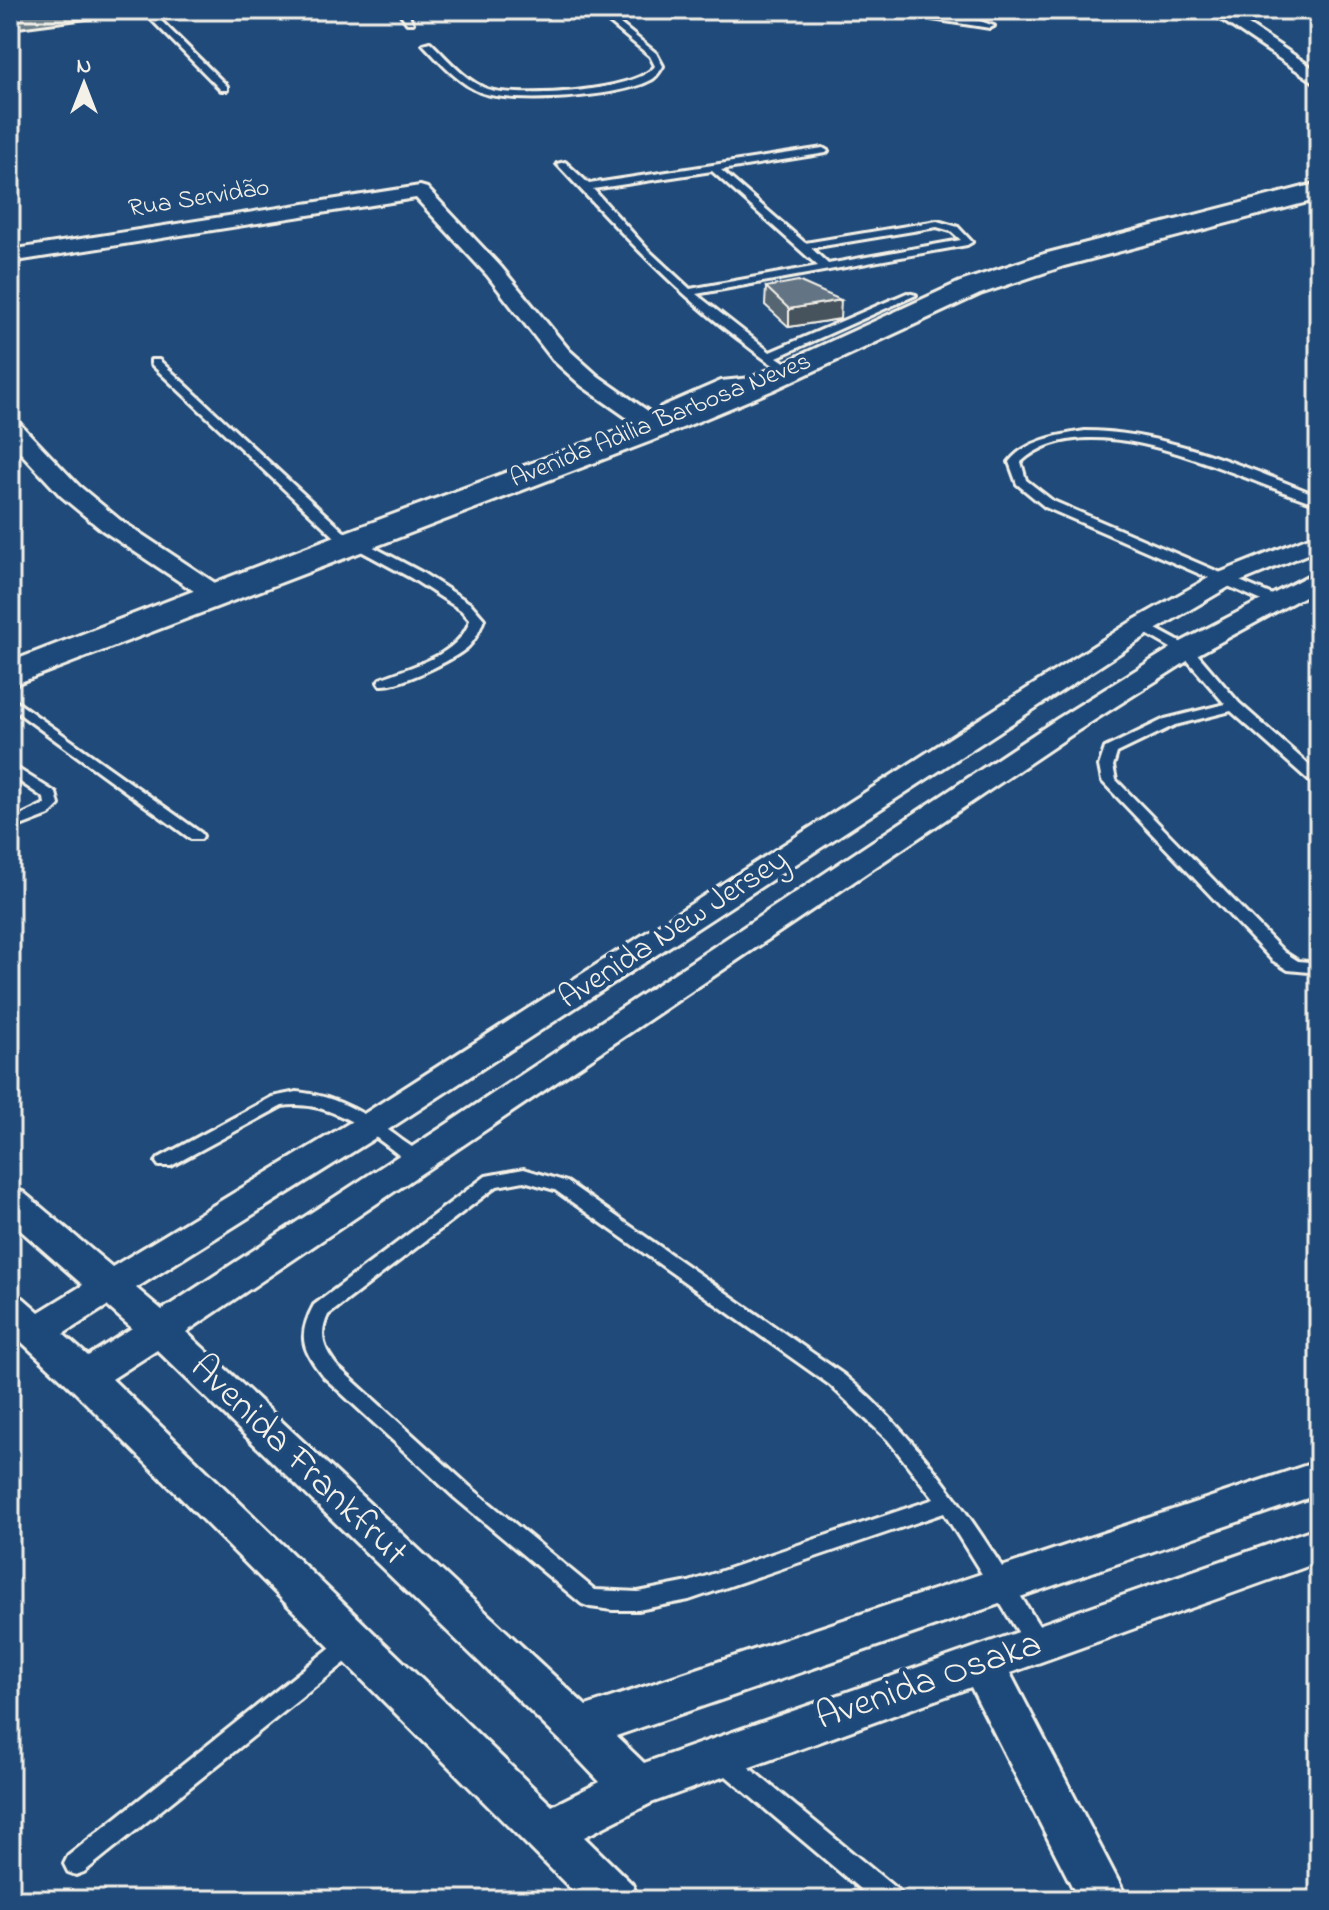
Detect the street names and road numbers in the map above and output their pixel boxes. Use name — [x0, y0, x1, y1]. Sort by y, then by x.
street label: Rua Servidão — [126, 169, 272, 229]
street label: Avenida Adilia Barbosa Neves — [505, 343, 817, 499]
street label: Avenida New Jersey — [550, 838, 798, 1022]
street label: Avenida Frankfrut — [176, 1342, 420, 1580]
street label: Avenida Osaka — [809, 1617, 1049, 1747]

